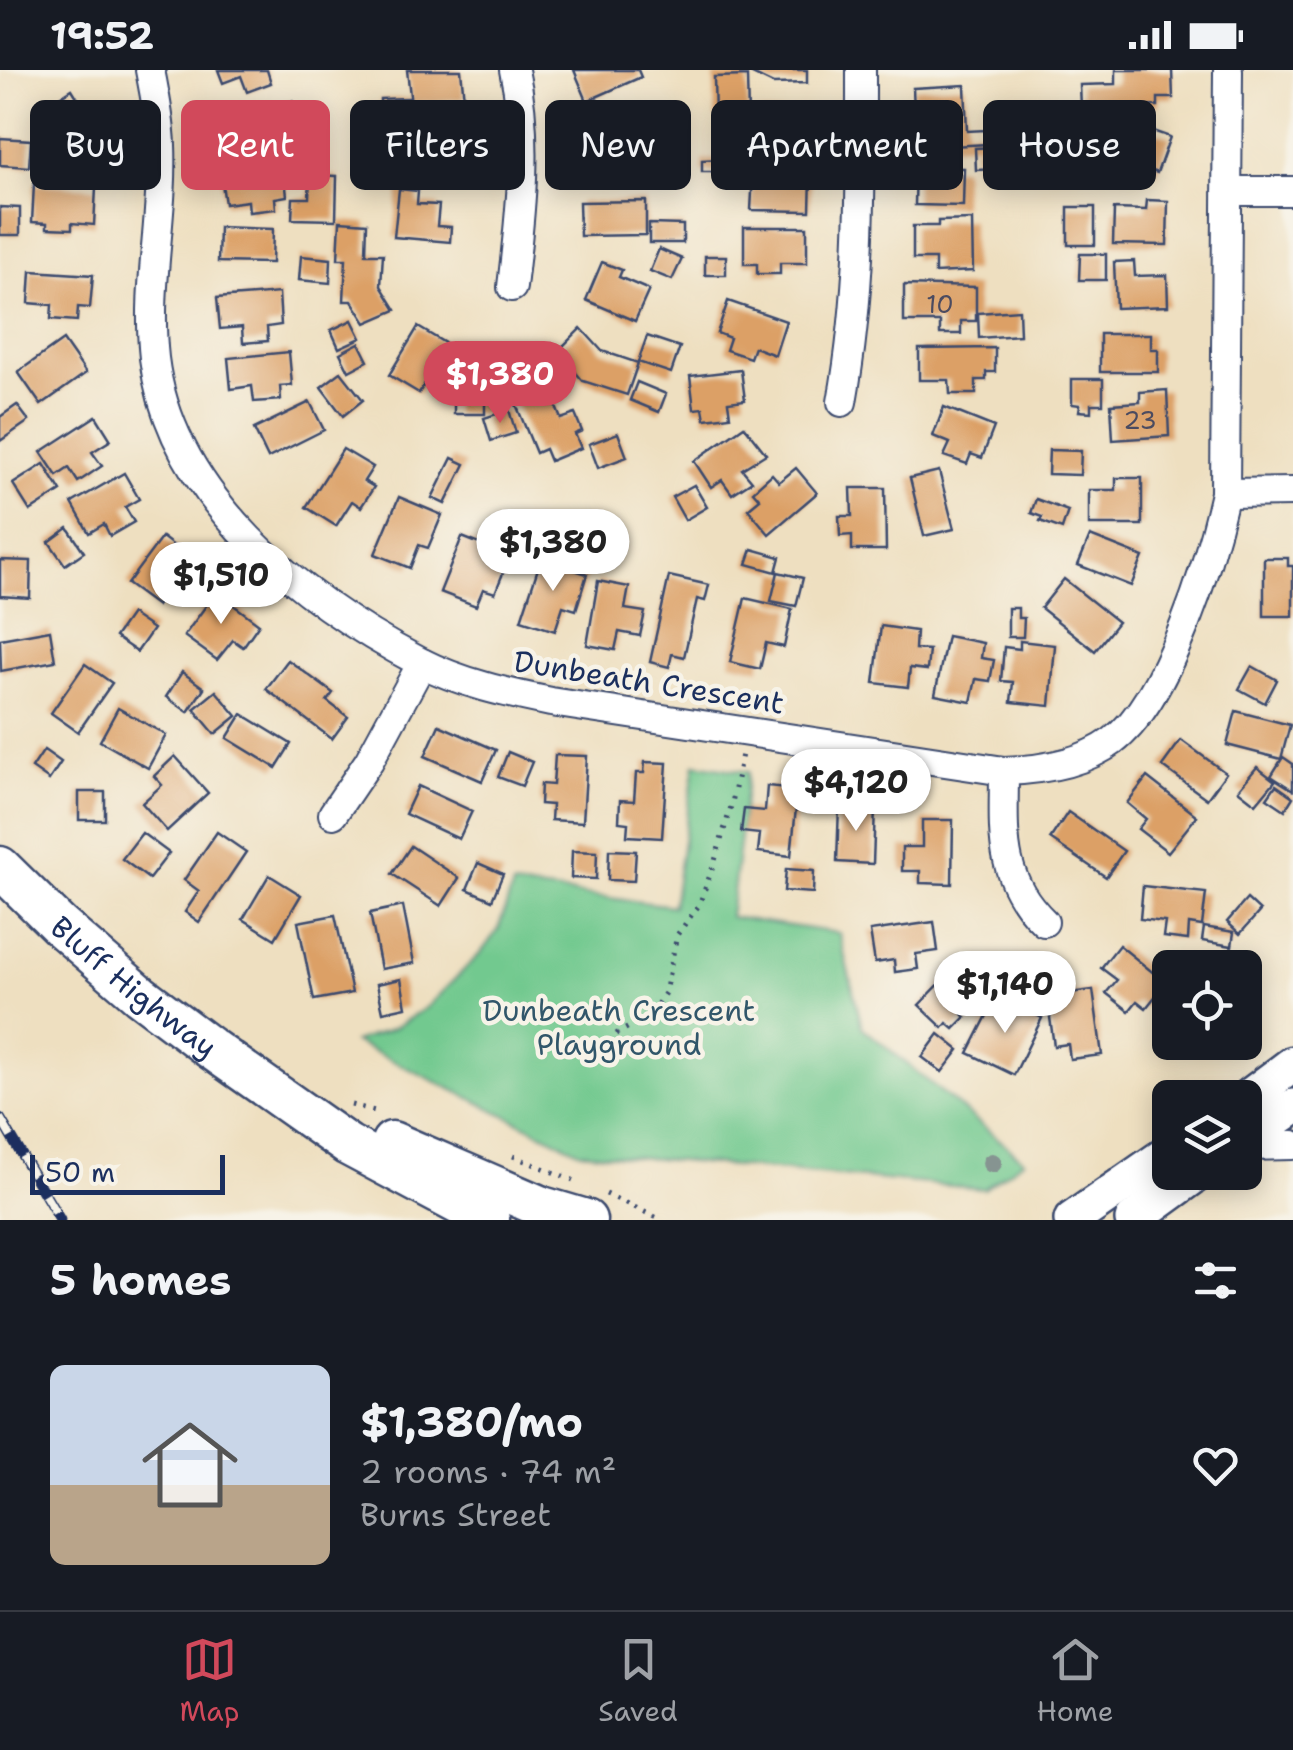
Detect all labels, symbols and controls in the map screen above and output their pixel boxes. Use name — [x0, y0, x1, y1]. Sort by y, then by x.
text: 19:52 — [50, 10, 154, 61]
chip: Buy — [30, 100, 161, 190]
chip: Rent — [181, 100, 330, 190]
chip: Filters — [350, 100, 525, 190]
chip: New — [545, 100, 691, 190]
chip: Apartment — [711, 100, 963, 190]
chip: House — [983, 100, 1156, 190]
house number: 10 — [926, 287, 954, 321]
pin: $1,380 — [419, 341, 581, 426]
text: $1,380 — [445, 352, 555, 395]
house number: 23 — [1123, 403, 1157, 437]
pin: $1,380 — [472, 509, 634, 594]
text: $1,380 — [498, 520, 608, 563]
pin: $1,510 — [140, 542, 302, 627]
text: $1,510 — [172, 553, 270, 596]
street label: Dunbeath Crescent — [511, 640, 787, 724]
pin: $4,120 — [775, 749, 937, 834]
text: $4,120 — [803, 760, 909, 803]
street label: Bluff Highway — [42, 906, 226, 1067]
map controls — [1152, 950, 1262, 1190]
button: locate — [1152, 950, 1262, 1060]
pin: $1,140 — [924, 951, 1086, 1036]
text: $1,140 — [956, 962, 1054, 1005]
park label: Dunbeath Crescent Playground — [483, 990, 755, 1065]
button: layers — [1152, 1080, 1262, 1190]
scale bar — [30, 1150, 225, 1194]
text: 50 m — [45, 1153, 115, 1191]
text: 5 homes — [50, 1252, 231, 1308]
icon: filters — [1188, 1253, 1243, 1308]
text: $1,380/mo — [360, 1394, 583, 1450]
icon: home — [130, 1405, 250, 1525]
icon: heart — [1188, 1438, 1243, 1493]
text: 2 rooms · 74 m² — [360, 1450, 616, 1493]
text: Burns Street — [360, 1493, 551, 1536]
tab: Map — [179, 1632, 239, 1730]
tab: Saved — [598, 1632, 678, 1730]
tab: Home — [1037, 1632, 1114, 1730]

